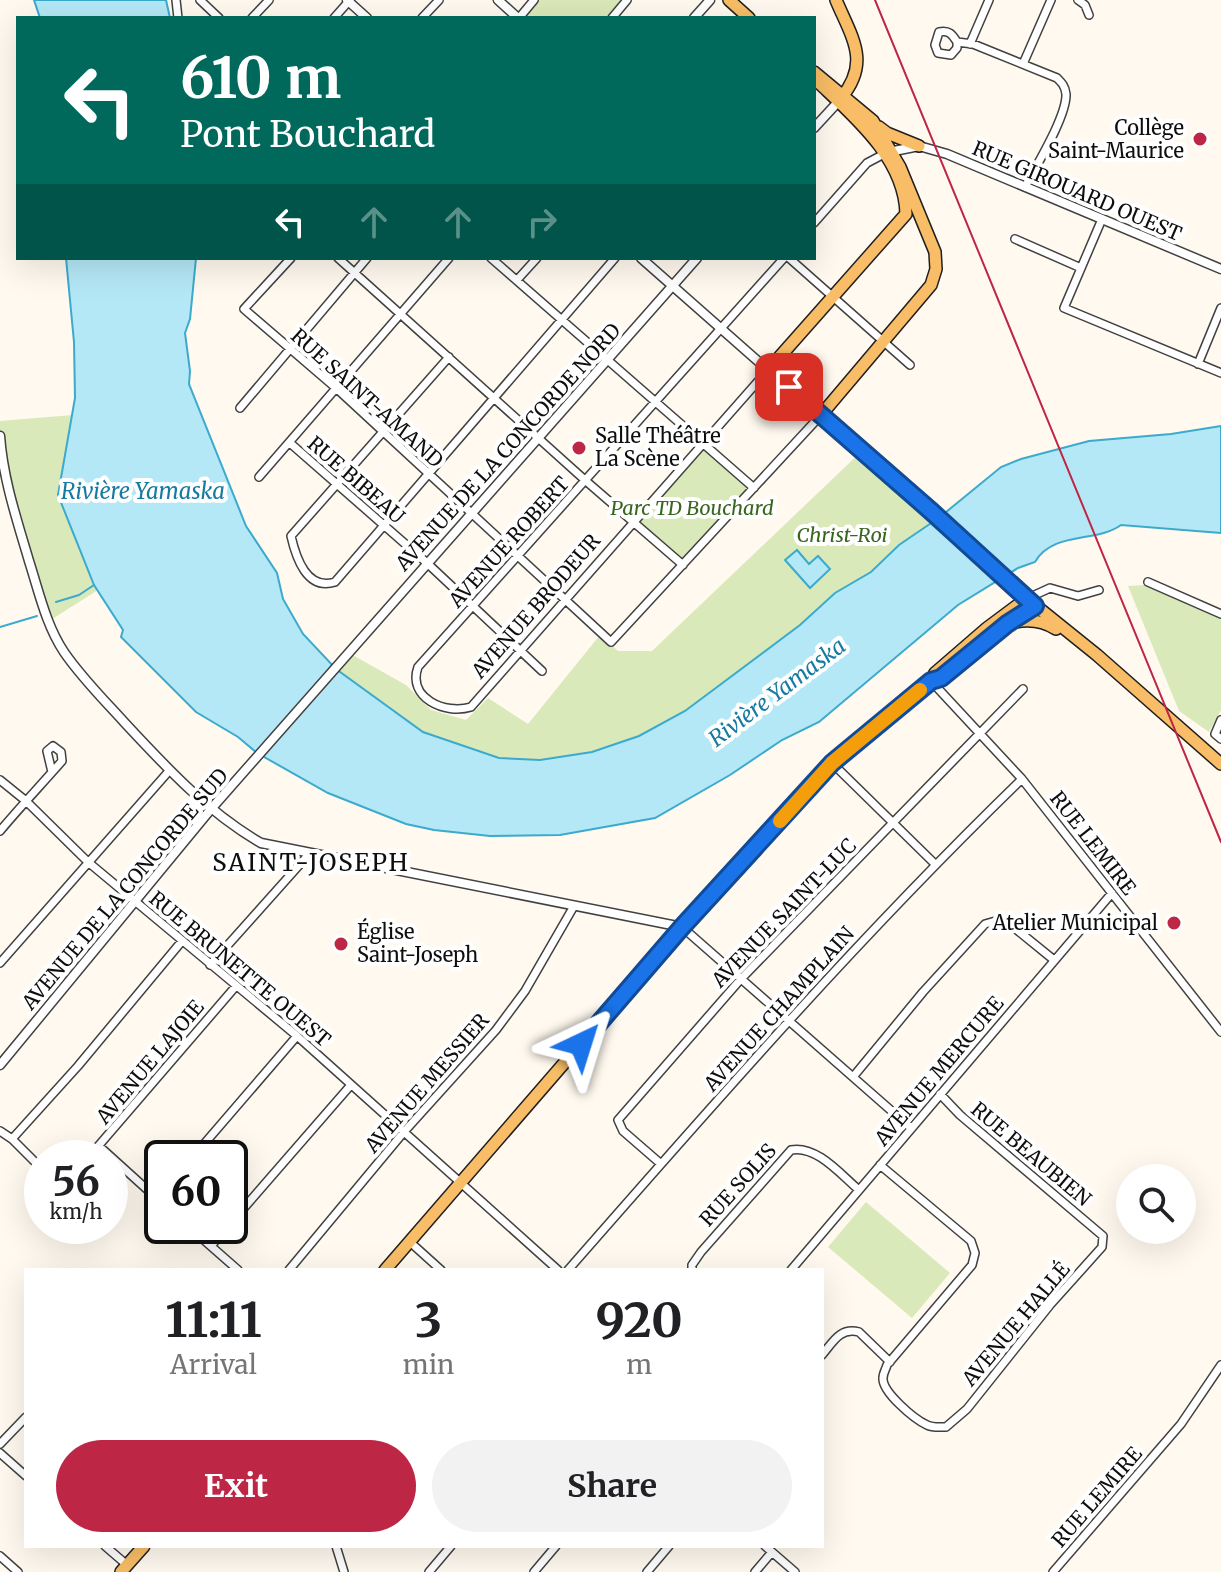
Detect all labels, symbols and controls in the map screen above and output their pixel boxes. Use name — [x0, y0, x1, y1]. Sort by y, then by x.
text: 610 m — [180, 43, 341, 113]
icon: left — [48, 48, 152, 152]
text: Pont Bouchard — [180, 112, 435, 157]
place label: Collège Saint-Maurice — [1048, 115, 1184, 163]
marker: Collège Saint-Maurice — [1191, 130, 1209, 148]
street label: RUE GIROUARD OUEST — [969, 135, 1186, 246]
icon: left — [268, 200, 312, 244]
icon: ahead — [352, 200, 396, 244]
icon: ahead — [436, 200, 480, 244]
icon: right — [520, 200, 564, 244]
street label: AVENUE DE LA CONCORDE NORD — [389, 318, 625, 576]
street label: RUE SAINT-AMAND — [286, 323, 448, 472]
pin — [755, 353, 823, 421]
icon: arrive — [767, 365, 811, 409]
place label: Salle Théâtre La Scène — [595, 423, 721, 471]
street label: RUE BIBEAU — [303, 431, 410, 529]
marker: Salle Théâtre La Scène — [570, 439, 588, 457]
street label: AVENUE ROBERT — [443, 471, 574, 613]
water label: Rivière Yamaska — [61, 477, 225, 505]
park label: Parc TD Bouchard — [610, 495, 774, 520]
park label: Christ-Roi — [797, 522, 887, 547]
street label: AVENUE BRODEUR — [465, 528, 605, 684]
water label: Rivière Yamaska — [703, 631, 851, 753]
street label: AVENUE DE LA CONCORDE SUD — [16, 763, 233, 1015]
street label: RUE LEMIRE — [1045, 786, 1142, 900]
street label: AVENUE SAINT-LUC — [705, 833, 861, 993]
district label: SAINT-JOSEPH — [212, 847, 410, 878]
street label: RUE BRUNETTE OUEST — [145, 885, 336, 1052]
place label: Atelier Municipal — [991, 910, 1158, 935]
marker: Atelier Municipal — [1165, 914, 1183, 932]
place label: Église Saint-Joseph — [357, 917, 478, 967]
street label: AVENUE CHAMPLAIN — [697, 921, 859, 1097]
marker: Église Saint-Joseph — [332, 935, 350, 953]
street label: AVENUE MERCURE — [868, 991, 1009, 1151]
street label: AVENUE LAJOIE — [90, 994, 209, 1130]
position arrow — [539, 1002, 623, 1086]
street label: AVENUE MESSIER — [359, 1008, 494, 1158]
street label: RUE BEAUBIEN — [966, 1096, 1097, 1211]
street label: RUE SOLIS — [694, 1138, 781, 1231]
speed limit sign: 60 — [144, 1140, 248, 1244]
text: 56 — [52, 1157, 100, 1207]
map controls — [1116, 1164, 1196, 1244]
button: search — [1116, 1164, 1196, 1244]
text: km/h — [50, 1199, 102, 1224]
street label: AVENUE HALLÉ — [954, 1255, 1075, 1391]
text: 11:11 — [165, 1290, 262, 1350]
text: 3 — [415, 1290, 442, 1350]
text: 920 — [595, 1290, 683, 1350]
text: Arrival — [170, 1348, 257, 1381]
text: min — [403, 1348, 454, 1381]
text: m — [626, 1348, 652, 1381]
button: Exit — [56, 1440, 416, 1532]
button: Share — [432, 1440, 792, 1532]
street label: RUE LEMIRE — [1046, 1441, 1147, 1552]

